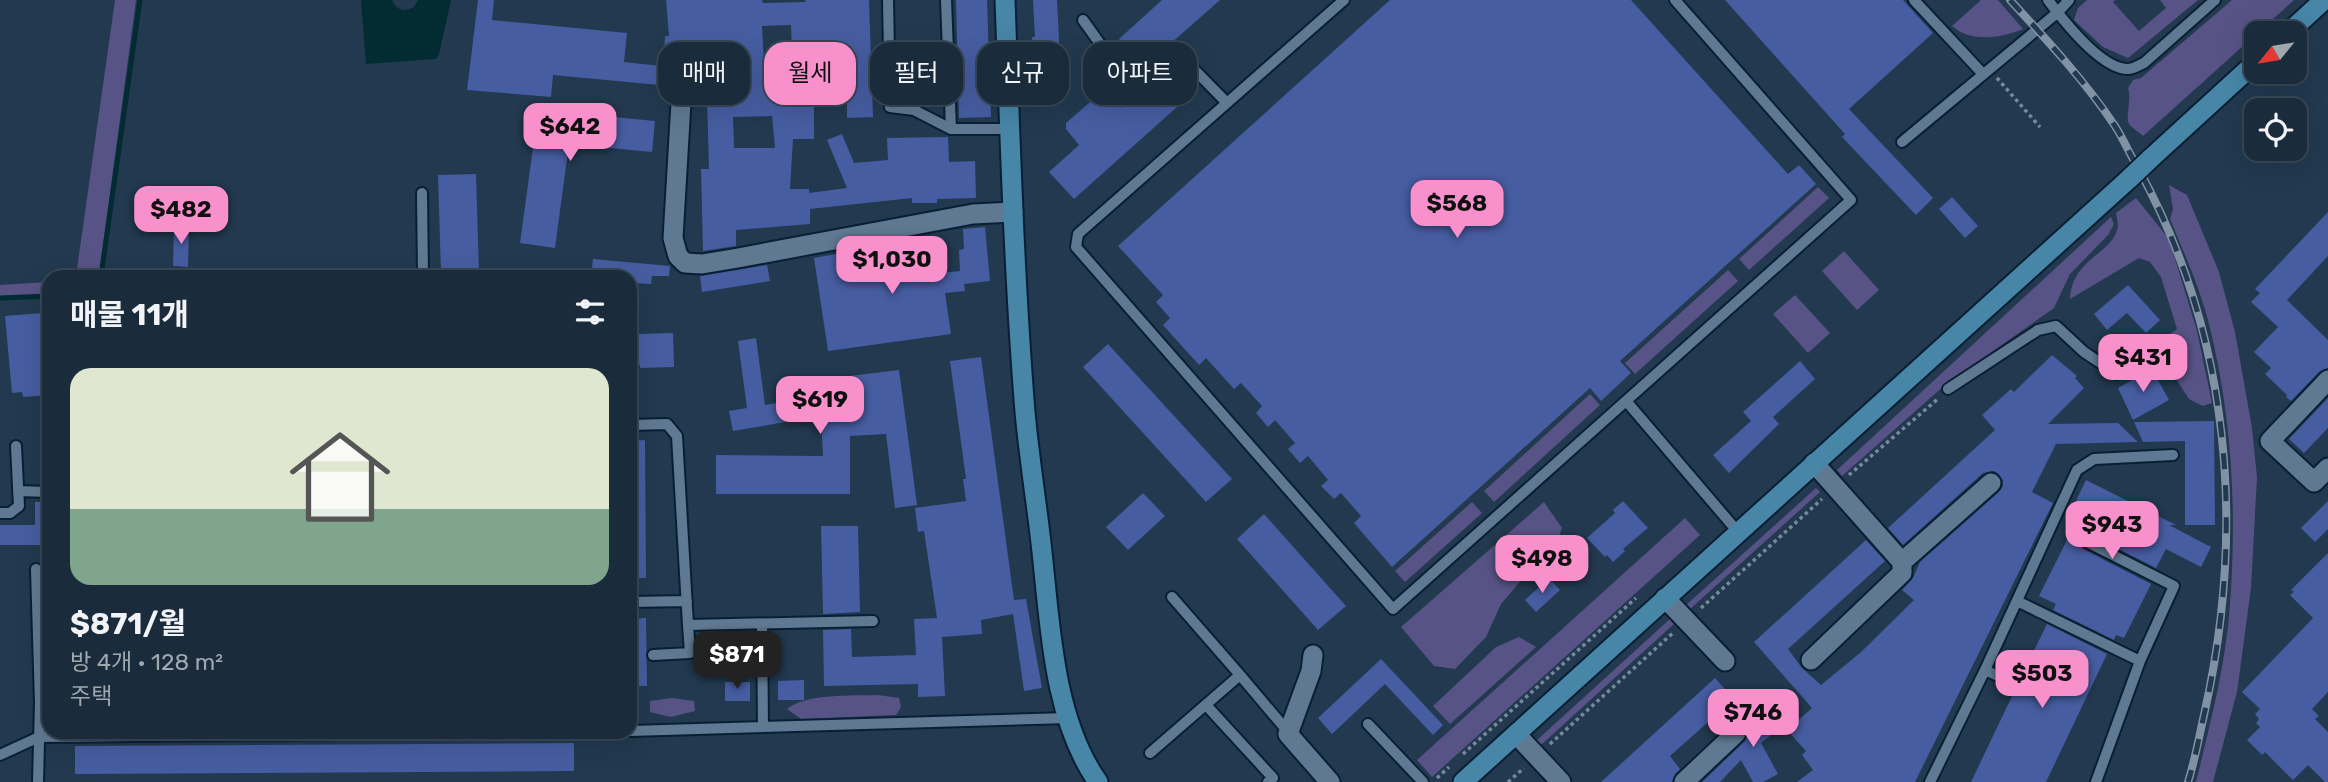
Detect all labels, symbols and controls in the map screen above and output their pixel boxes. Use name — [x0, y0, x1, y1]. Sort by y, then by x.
north arrow — [2244, 21, 2306, 84]
map controls — [2244, 21, 2307, 161]
chip: 매매 — [658, 42, 750, 105]
chip: 월세 — [764, 42, 856, 105]
chip: 필터 — [870, 42, 963, 105]
chip: 신규 — [977, 42, 1069, 105]
chip: 아파트 — [1083, 42, 1197, 105]
button: locate — [2244, 98, 2307, 161]
pin: $642 — [529, 104, 611, 163]
text: $642 — [540, 112, 601, 140]
pin: $568 — [1416, 180, 1498, 240]
pin: $482 — [140, 187, 222, 246]
text: $568 — [1427, 189, 1487, 217]
text: $482 — [150, 195, 212, 223]
pin: $1,030 — [835, 236, 949, 296]
text: $1,030 — [852, 245, 932, 273]
icon: filters — [571, 293, 609, 331]
text: 매물 11개 — [70, 297, 189, 333]
pin: $431 — [2102, 334, 2184, 394]
text: $431 — [2114, 343, 2172, 371]
pin: $619 — [779, 376, 861, 436]
text: $619 — [792, 385, 848, 413]
icon: home — [277, 414, 403, 540]
pin: $943 — [2071, 502, 2153, 561]
text: $943 — [2082, 510, 2142, 538]
pin: $498 — [1501, 536, 1583, 595]
text: $498 — [1511, 544, 1573, 572]
text: $871/월 — [70, 606, 186, 642]
pin: $871 — [696, 632, 778, 691]
text: $871 — [709, 640, 765, 668]
text: 방 4개 · 128 m² — [70, 648, 223, 676]
pin: $503 — [2001, 650, 2083, 710]
text: $503 — [2011, 659, 2073, 687]
text: 주택 — [70, 682, 112, 710]
pin: $746 — [1712, 690, 1794, 749]
text: $746 — [1724, 698, 1782, 726]

